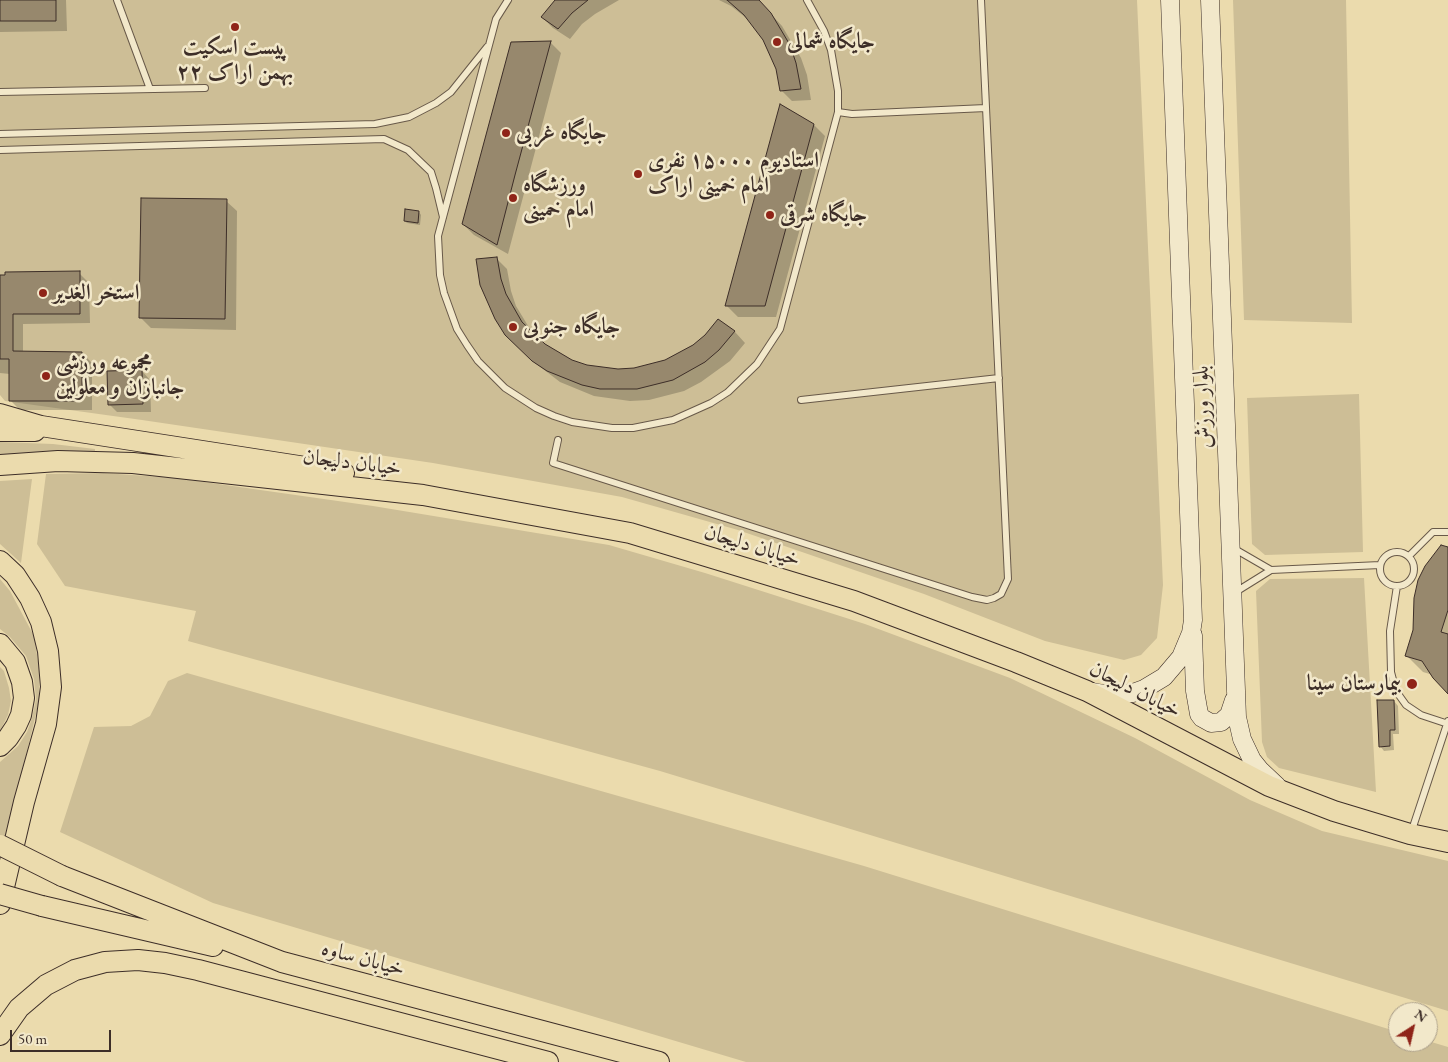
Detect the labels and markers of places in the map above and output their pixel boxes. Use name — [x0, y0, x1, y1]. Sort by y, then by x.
marker: پیست اسکیت ۲۲ بهمن اراک — [229, 21, 241, 33]
place label: جایگاه شمالی — [787, 29, 875, 55]
place label: پیست اسکیت ۲۲ بهمن اراک — [177, 35, 293, 86]
marker: جایگاه شمالی — [771, 36, 783, 48]
place label: جایگاه غربی — [516, 120, 607, 146]
marker: جایگاه غربی — [500, 127, 512, 139]
place label: استادیوم ۱۵۰۰۰ نفری امام خمینی اراک — [648, 148, 819, 200]
marker: استادیوم ۱۵۰۰۰ نفری امام خمینی اراک — [632, 168, 644, 180]
place label: ورزشگاه امام خمینی — [523, 172, 594, 224]
marker: ورزشگاه امام خمینی — [507, 192, 519, 204]
place label: جایگاه شرقی — [780, 202, 867, 228]
marker: جایگاه شرقی — [764, 209, 776, 221]
place label: استخر الغدیر — [53, 280, 139, 306]
marker: استخر الغدیر — [37, 287, 49, 299]
place label: جایگاه جنوبی — [523, 314, 620, 340]
marker: جایگاه جنوبی — [507, 321, 519, 333]
place label: مجموعه ورزشی جانبازان و معلولین — [56, 350, 184, 402]
marker: مجموعه ورزشی جانبازان و معلولین — [40, 370, 52, 382]
place label: بیمارستان سینا — [1307, 671, 1401, 697]
marker: بیمارستان سینا — [1405, 677, 1419, 691]

